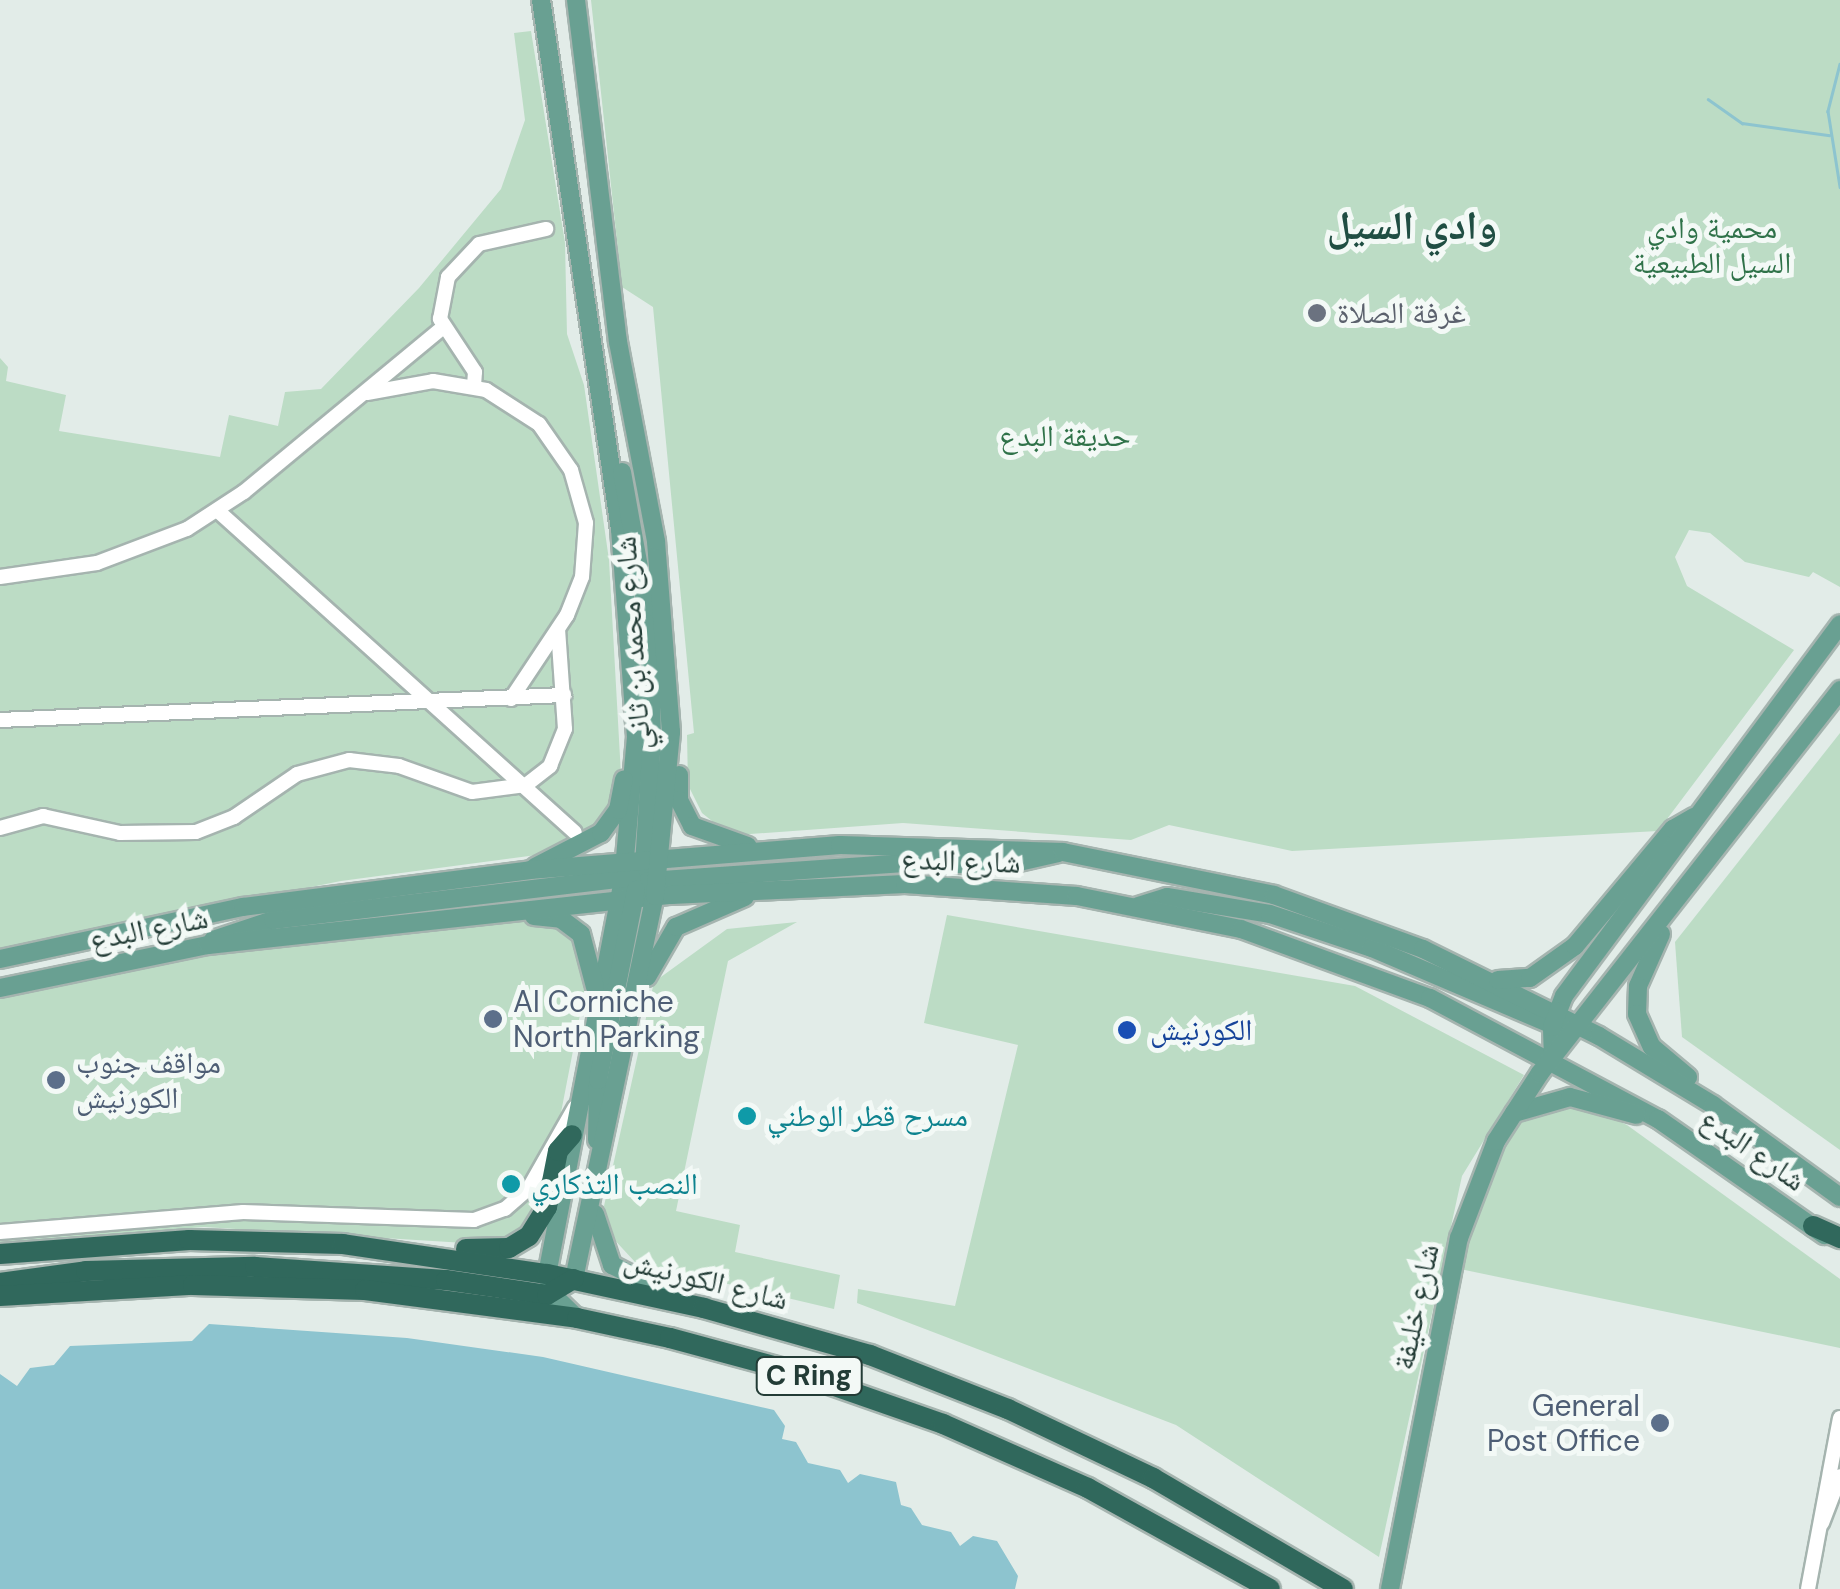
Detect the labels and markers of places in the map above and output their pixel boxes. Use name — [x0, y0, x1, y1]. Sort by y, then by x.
place label: غرفة الصلاة — [1337, 295, 1466, 331]
marker: غرفة الصلاة — [1306, 302, 1328, 324]
place label: Al Corniche North Parking — [513, 984, 700, 1054]
marker: Al Corniche North Parking — [482, 1008, 504, 1030]
place label: الكورنيش — [1150, 1012, 1252, 1048]
marker: الكورنيش — [1114, 1017, 1140, 1043]
place label: مواقف جنوب الكورنيش — [76, 1045, 221, 1116]
marker: مواقف جنوب الكورنيش — [45, 1069, 67, 1091]
place label: مسرح قطر الوطني — [767, 1098, 968, 1134]
marker: مسرح قطر الوطني — [736, 1105, 758, 1127]
place label: النصب التذكاري — [531, 1166, 698, 1202]
marker: النصب التذكاري — [500, 1173, 522, 1195]
place label: General Post Office — [1487, 1388, 1640, 1458]
marker: General Post Office — [1649, 1412, 1671, 1434]

